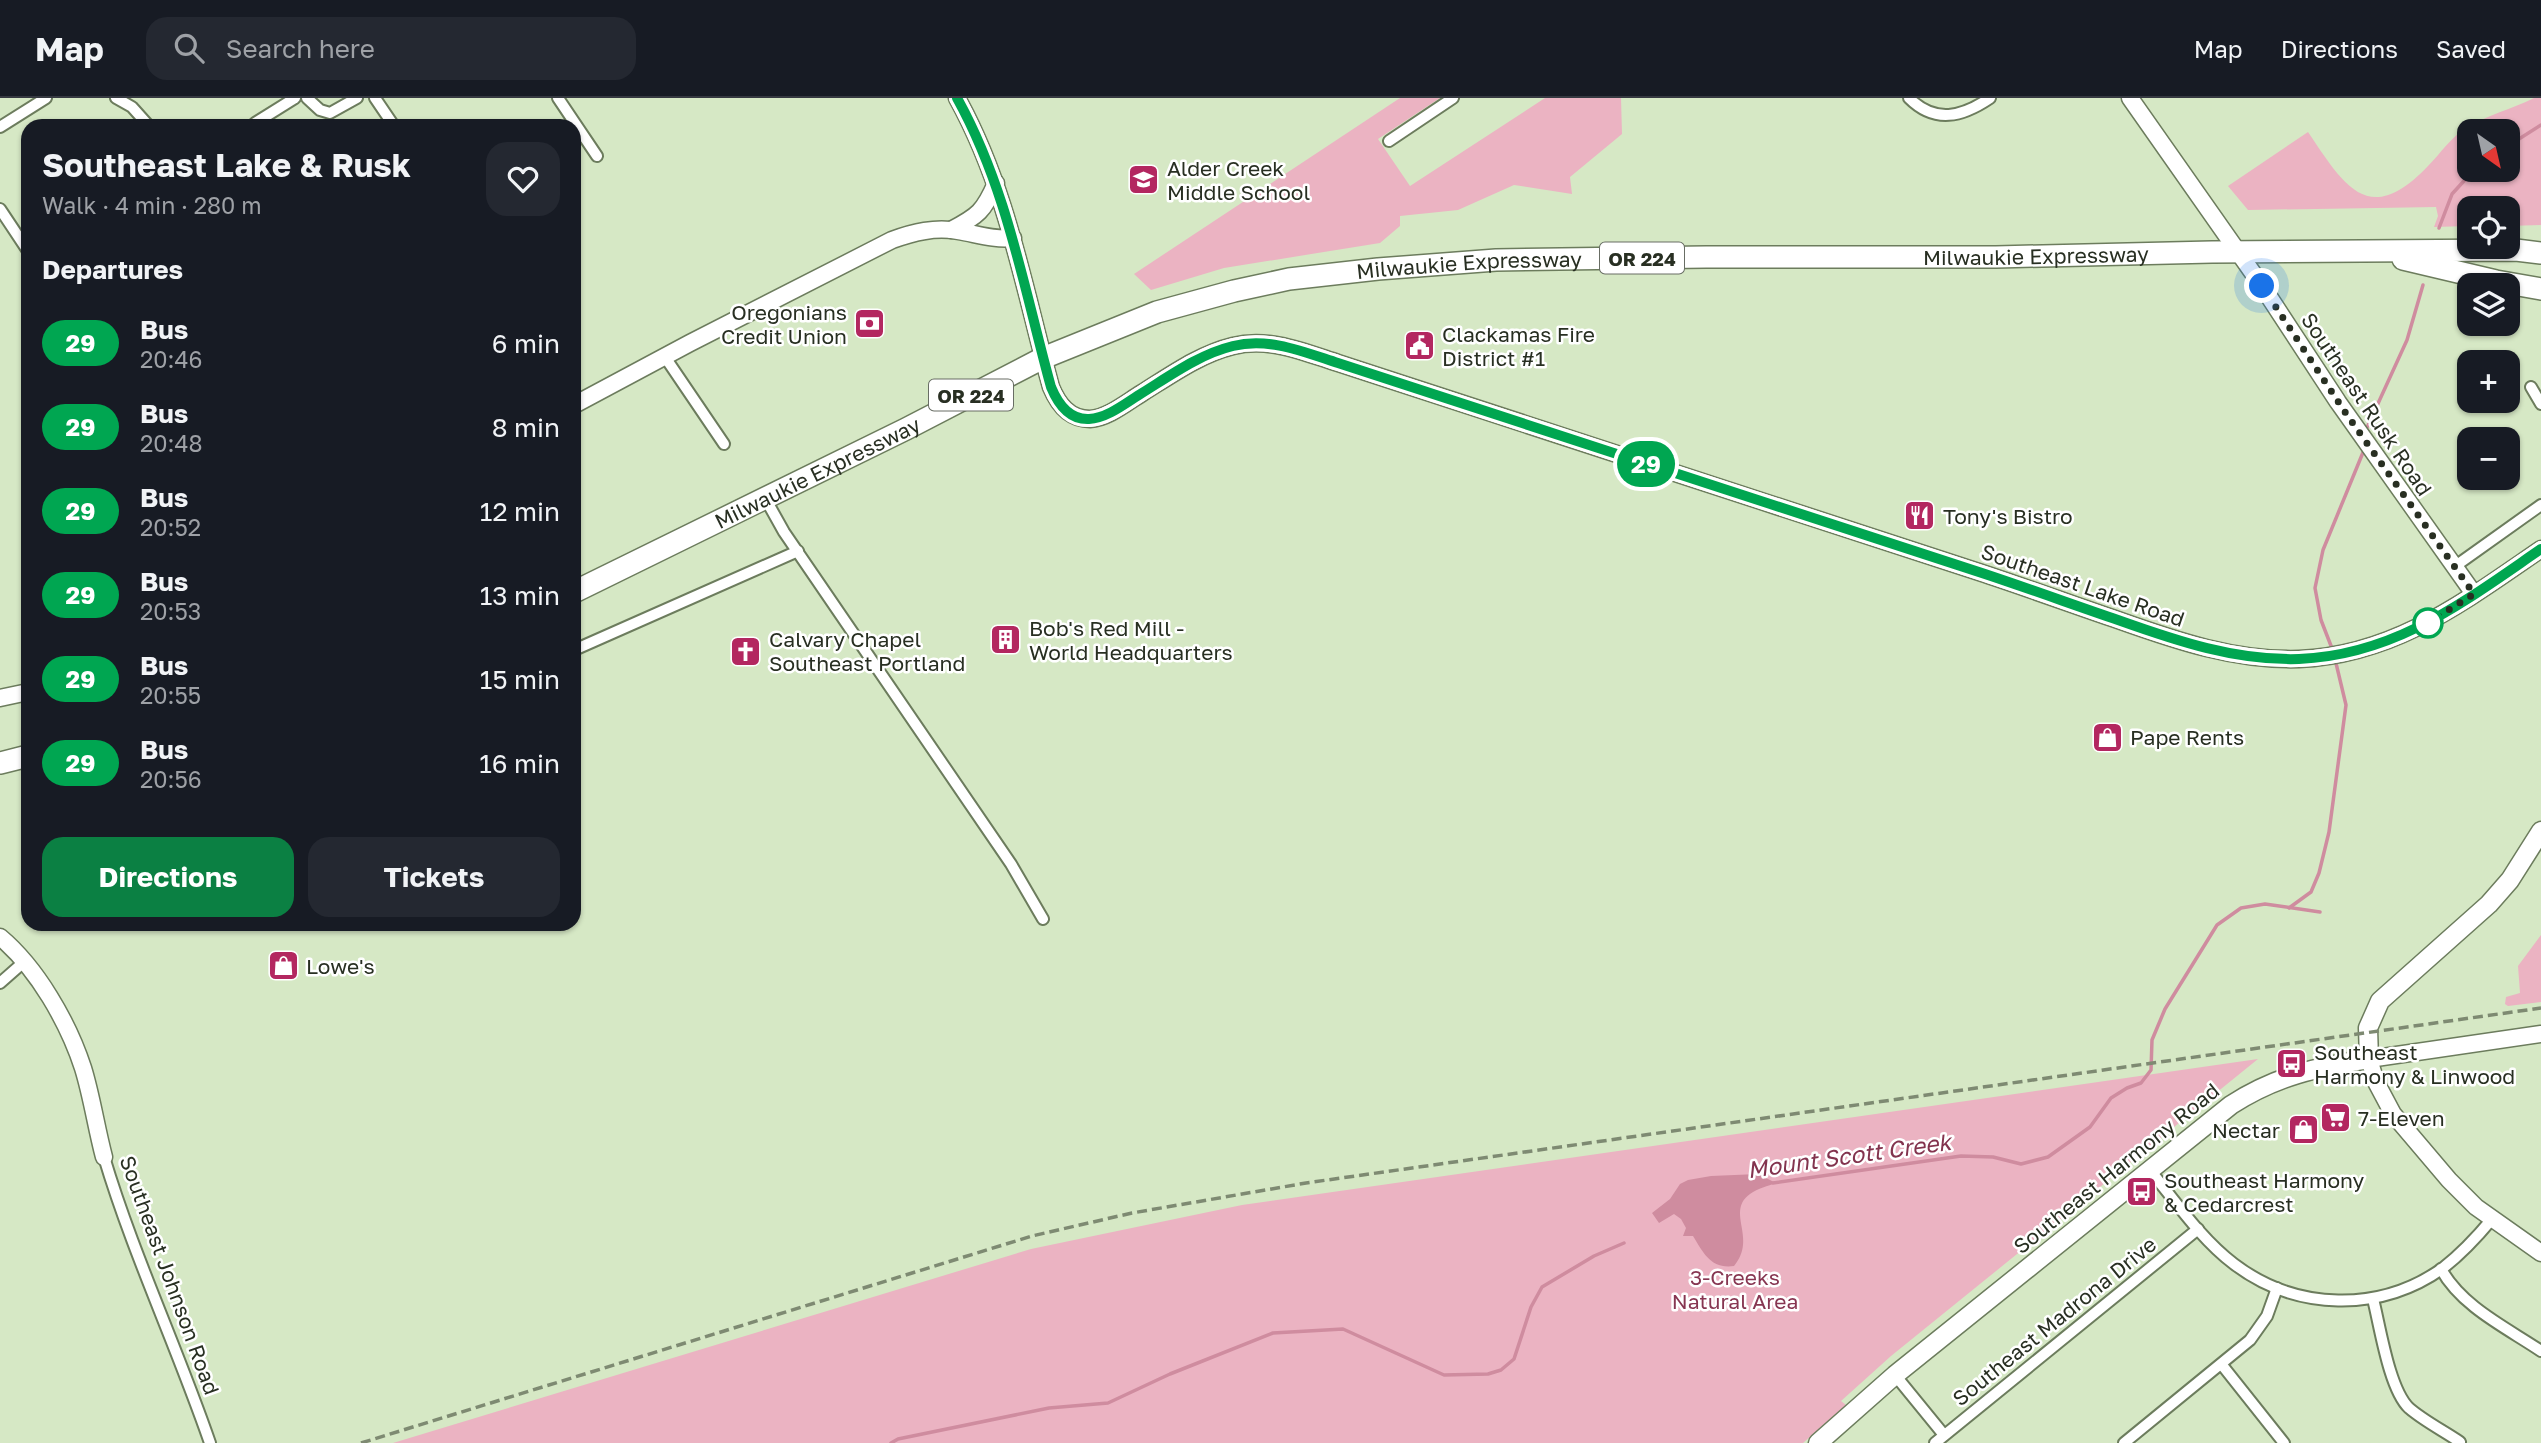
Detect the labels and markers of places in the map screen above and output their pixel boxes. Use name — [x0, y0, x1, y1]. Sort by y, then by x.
place label: Alder Creek Middle School — [1167, 155, 1310, 205]
school or university icon: Alder Creek Middle School — [1127, 163, 1161, 197]
place label: Oregonians Credit Union — [721, 299, 847, 349]
bank icon: Oregonians Credit Union — [853, 307, 887, 341]
place label: Clackamas Fire District #1 — [1442, 321, 1595, 371]
public building icon: Clackamas Fire District #1 — [1402, 329, 1436, 363]
restaurant icon: Tony's Bistro — [1903, 499, 1937, 533]
place label: Tony's Bistro — [1943, 503, 2073, 529]
unlabelled marker — [2413, 608, 2443, 638]
place label: Bob's Red Mill - World Headquarters — [1029, 615, 1233, 665]
building icon: Bob's Red Mill - World Headquarters — [989, 623, 1023, 657]
place label: Calvary Chapel Southeast Portland — [769, 626, 965, 676]
church icon: Calvary Chapel Southeast Portland — [729, 634, 763, 668]
shop icon: Pape Rents — [2090, 720, 2124, 754]
place label: Pape Rents — [2130, 724, 2244, 750]
shop icon: Lowe's — [266, 949, 300, 983]
place label: Lowe's — [306, 953, 375, 979]
place label: Southeast Harmony & Linwood — [2314, 1039, 2515, 1089]
bus stop icon: Southeast Harmony & Linwood — [2274, 1047, 2308, 1081]
supermarket icon: 7-Eleven — [2318, 1101, 2352, 1135]
place label: 7-Eleven — [2358, 1105, 2445, 1131]
shop icon: Nectar — [2286, 1113, 2320, 1147]
place label: Nectar — [2212, 1117, 2280, 1143]
place label: Southeast Harmony & Cedarcrest — [2164, 1167, 2365, 1217]
bus stop icon: Southeast Harmony & Cedarcrest — [2124, 1175, 2158, 1209]

